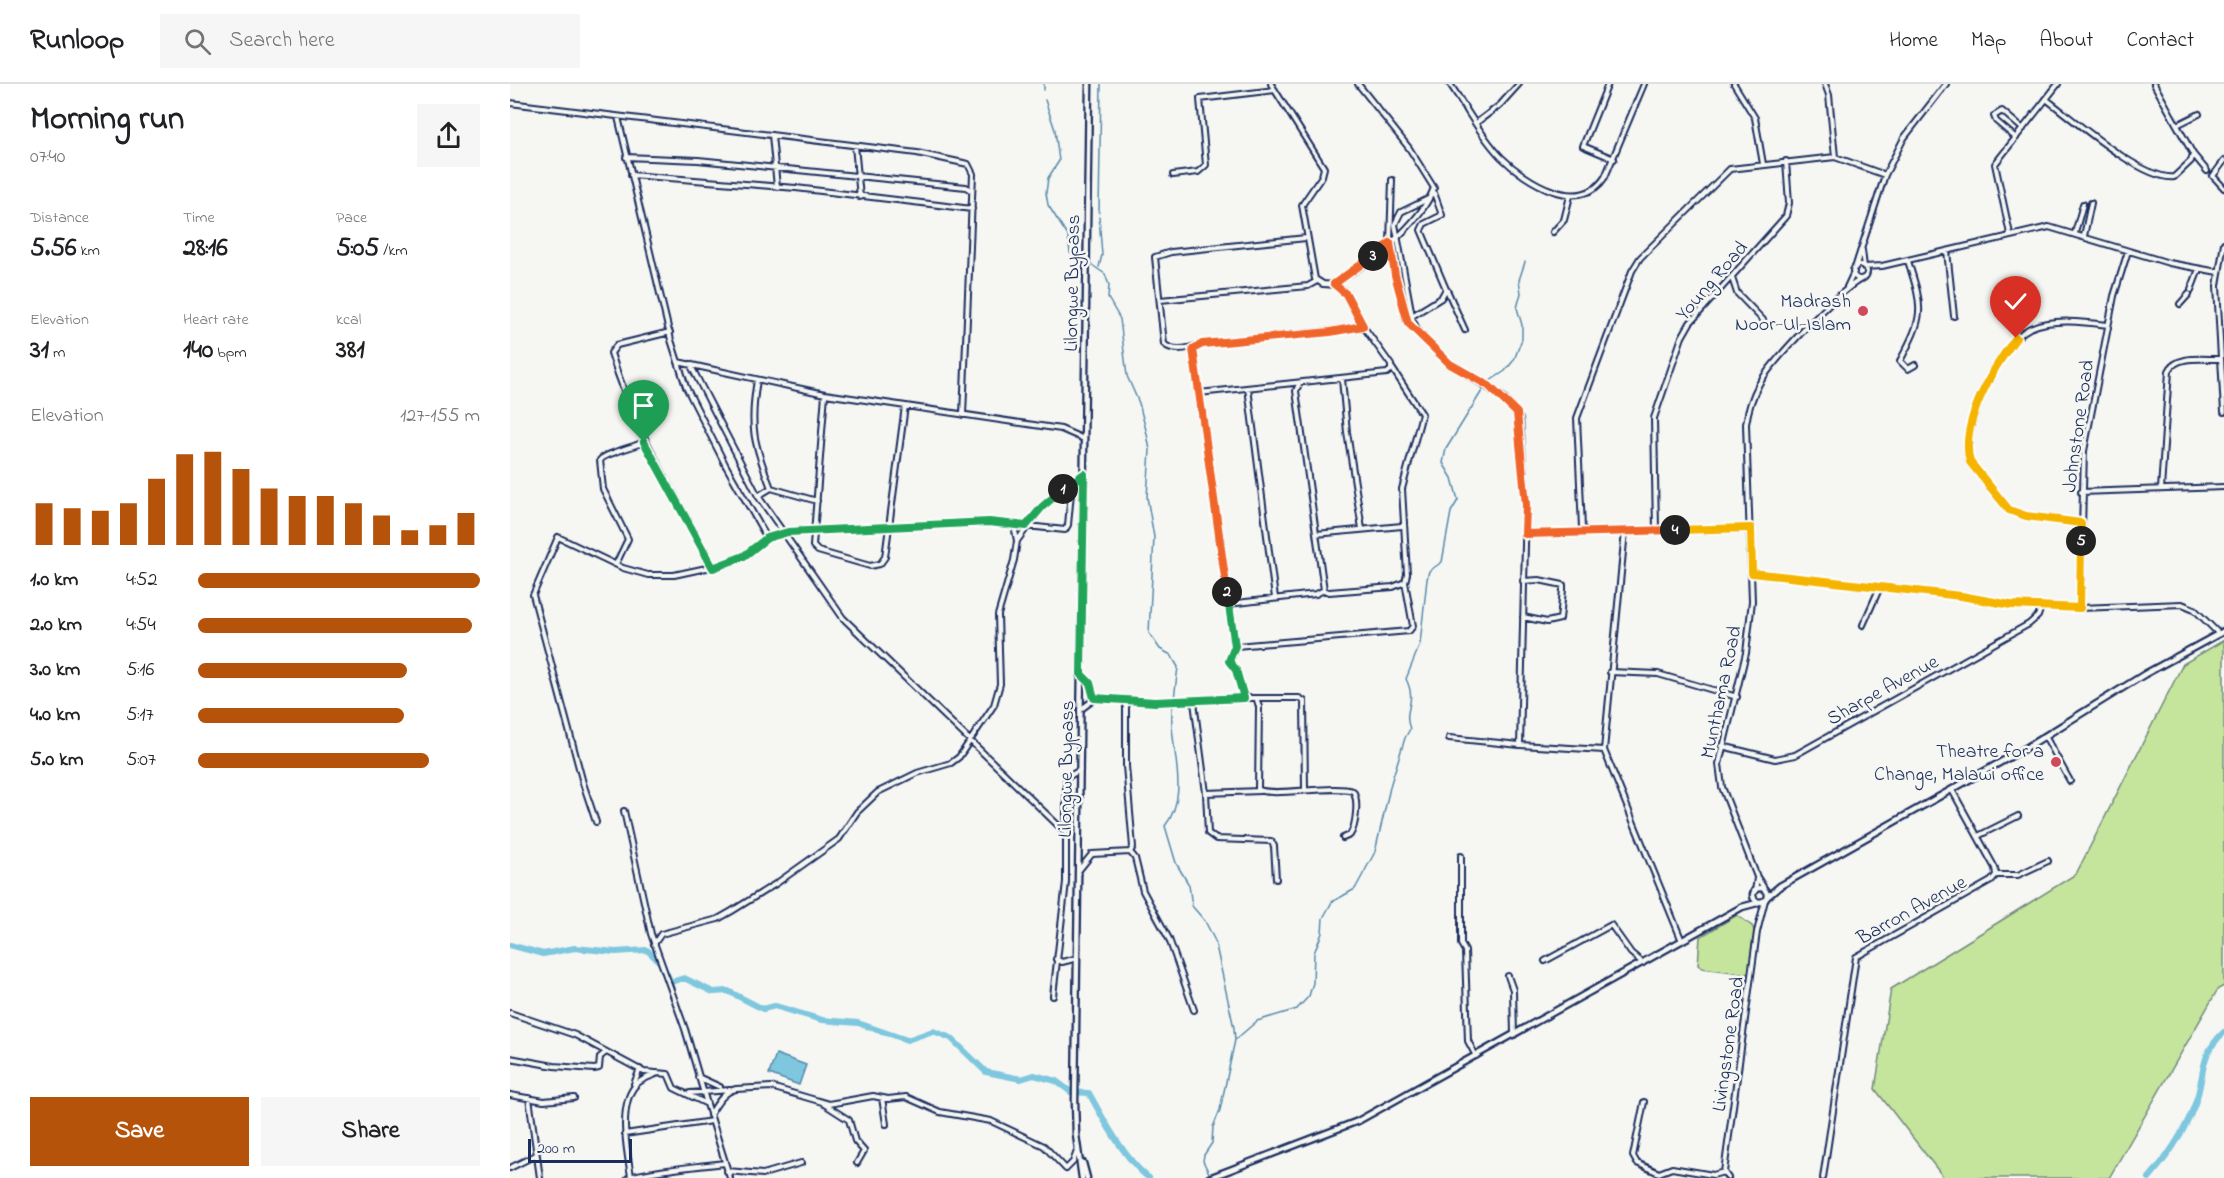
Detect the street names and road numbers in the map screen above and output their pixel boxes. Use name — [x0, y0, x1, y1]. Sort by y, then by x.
street label: Lilongwe Bypass — [1058, 214, 1090, 352]
street label: Young Road — [1670, 235, 1757, 329]
street label: Johnstone Road — [2056, 358, 2103, 494]
street label: Munthama Road — [1694, 623, 1751, 762]
street label: Sharpe Avenue — [1822, 648, 1944, 734]
street label: Lilongwe Bypass — [1052, 700, 1084, 838]
street label: Barron Avenue — [1851, 869, 1972, 954]
street label: Livingstone Road — [1706, 975, 1754, 1114]

